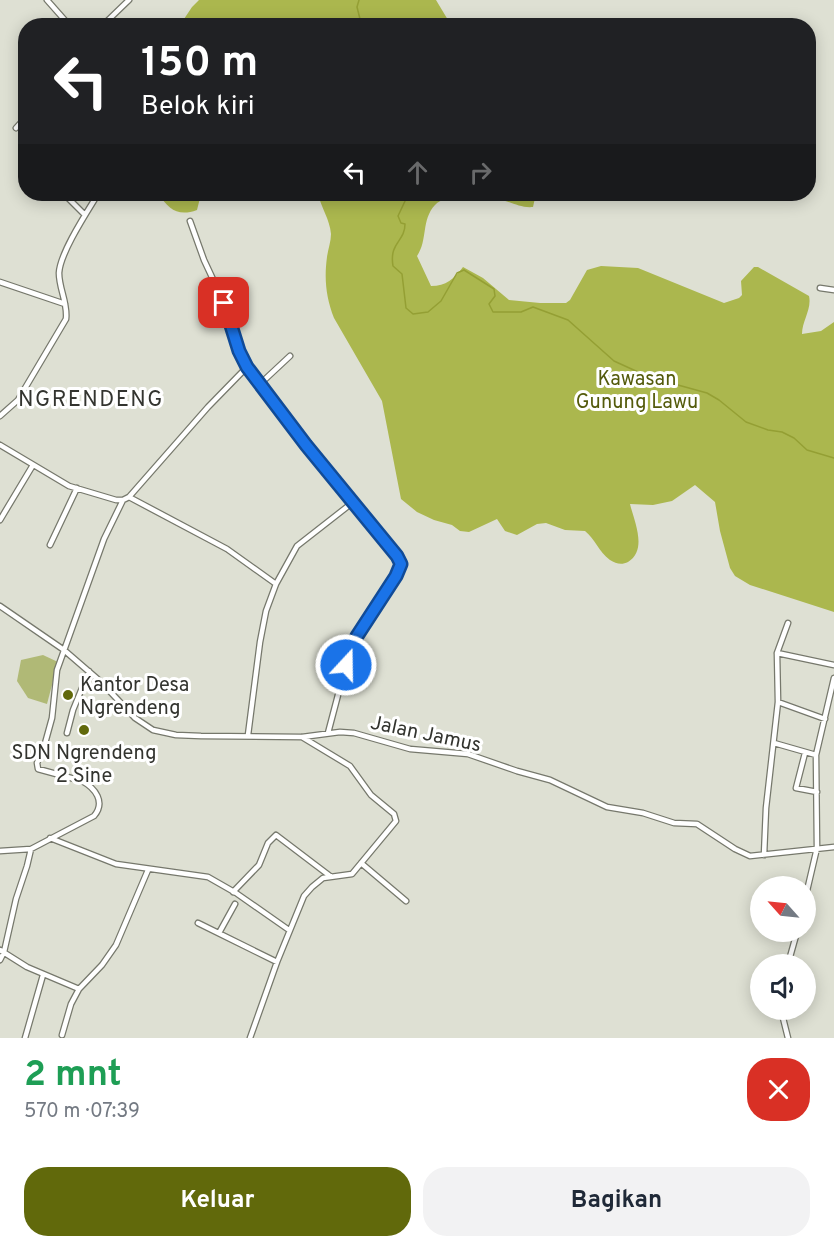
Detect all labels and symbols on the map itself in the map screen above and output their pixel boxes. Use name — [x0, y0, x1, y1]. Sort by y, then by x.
pin — [198, 277, 249, 328]
park label: Kawasan Gunung Lawu — [576, 367, 698, 416]
district label: NGRENDENG — [18, 387, 164, 414]
position arrow — [314, 633, 378, 697]
place label: Kantor Desa Ngrendeng — [80, 673, 189, 722]
marker: Kantor Desa Ngrendeng — [61, 688, 75, 702]
street label: Jalan Jamus — [368, 711, 483, 759]
marker: SDN Ngrendeng 2 Sine — [77, 723, 91, 737]
place label: SDN Ngrendeng 2 Sine — [12, 741, 156, 790]
north arrow — [750, 876, 816, 942]

